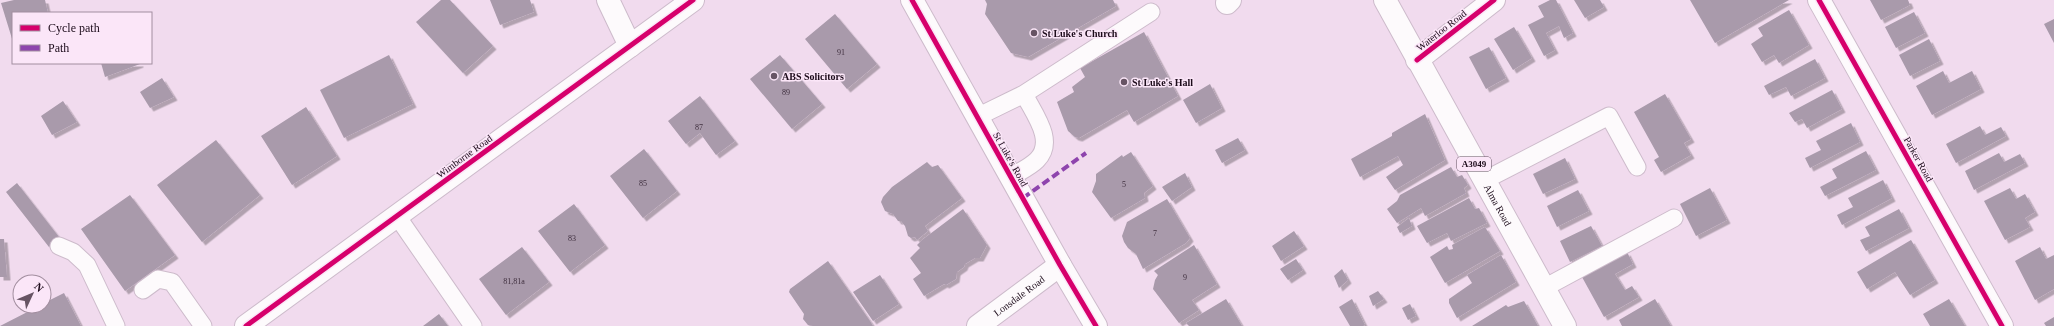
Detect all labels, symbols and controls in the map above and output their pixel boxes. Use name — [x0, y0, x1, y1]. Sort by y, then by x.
street label: Waterloo Road — [1414, 8, 1468, 53]
legend — [12, 12, 152, 64]
text: Cycle path — [48, 21, 100, 35]
marker: St Luke's Church — [1029, 28, 1039, 38]
place label: St Luke's Church — [1042, 28, 1118, 39]
text: Path — [48, 41, 69, 55]
house number: 91 — [837, 48, 845, 57]
marker: ABS Solicitors — [769, 71, 779, 81]
place label: ABS Solicitors — [782, 71, 844, 82]
marker: St Luke's Hall — [1119, 77, 1129, 87]
place label: St Luke's Hall — [1132, 77, 1193, 88]
house number: 89 — [782, 88, 790, 97]
house number: 87 — [695, 123, 703, 132]
street label: St Luke's Road — [991, 130, 1030, 188]
street label: Wimborne Road — [434, 133, 494, 180]
street label: Parker Road — [1902, 135, 1935, 184]
road number: A3049 — [1457, 157, 1491, 171]
house number: 85 — [639, 179, 647, 188]
house number: 5 — [1122, 180, 1126, 189]
street label: Alma Road — [1482, 182, 1514, 228]
house number: 7 — [1153, 229, 1157, 238]
house number: 83 — [568, 234, 576, 243]
house number: 9 — [1183, 273, 1187, 282]
north arrow — [12, 274, 52, 314]
street label: Lonsdale Road — [992, 274, 1047, 318]
house number: 81,81a — [503, 277, 525, 286]
text: N — [32, 280, 46, 294]

